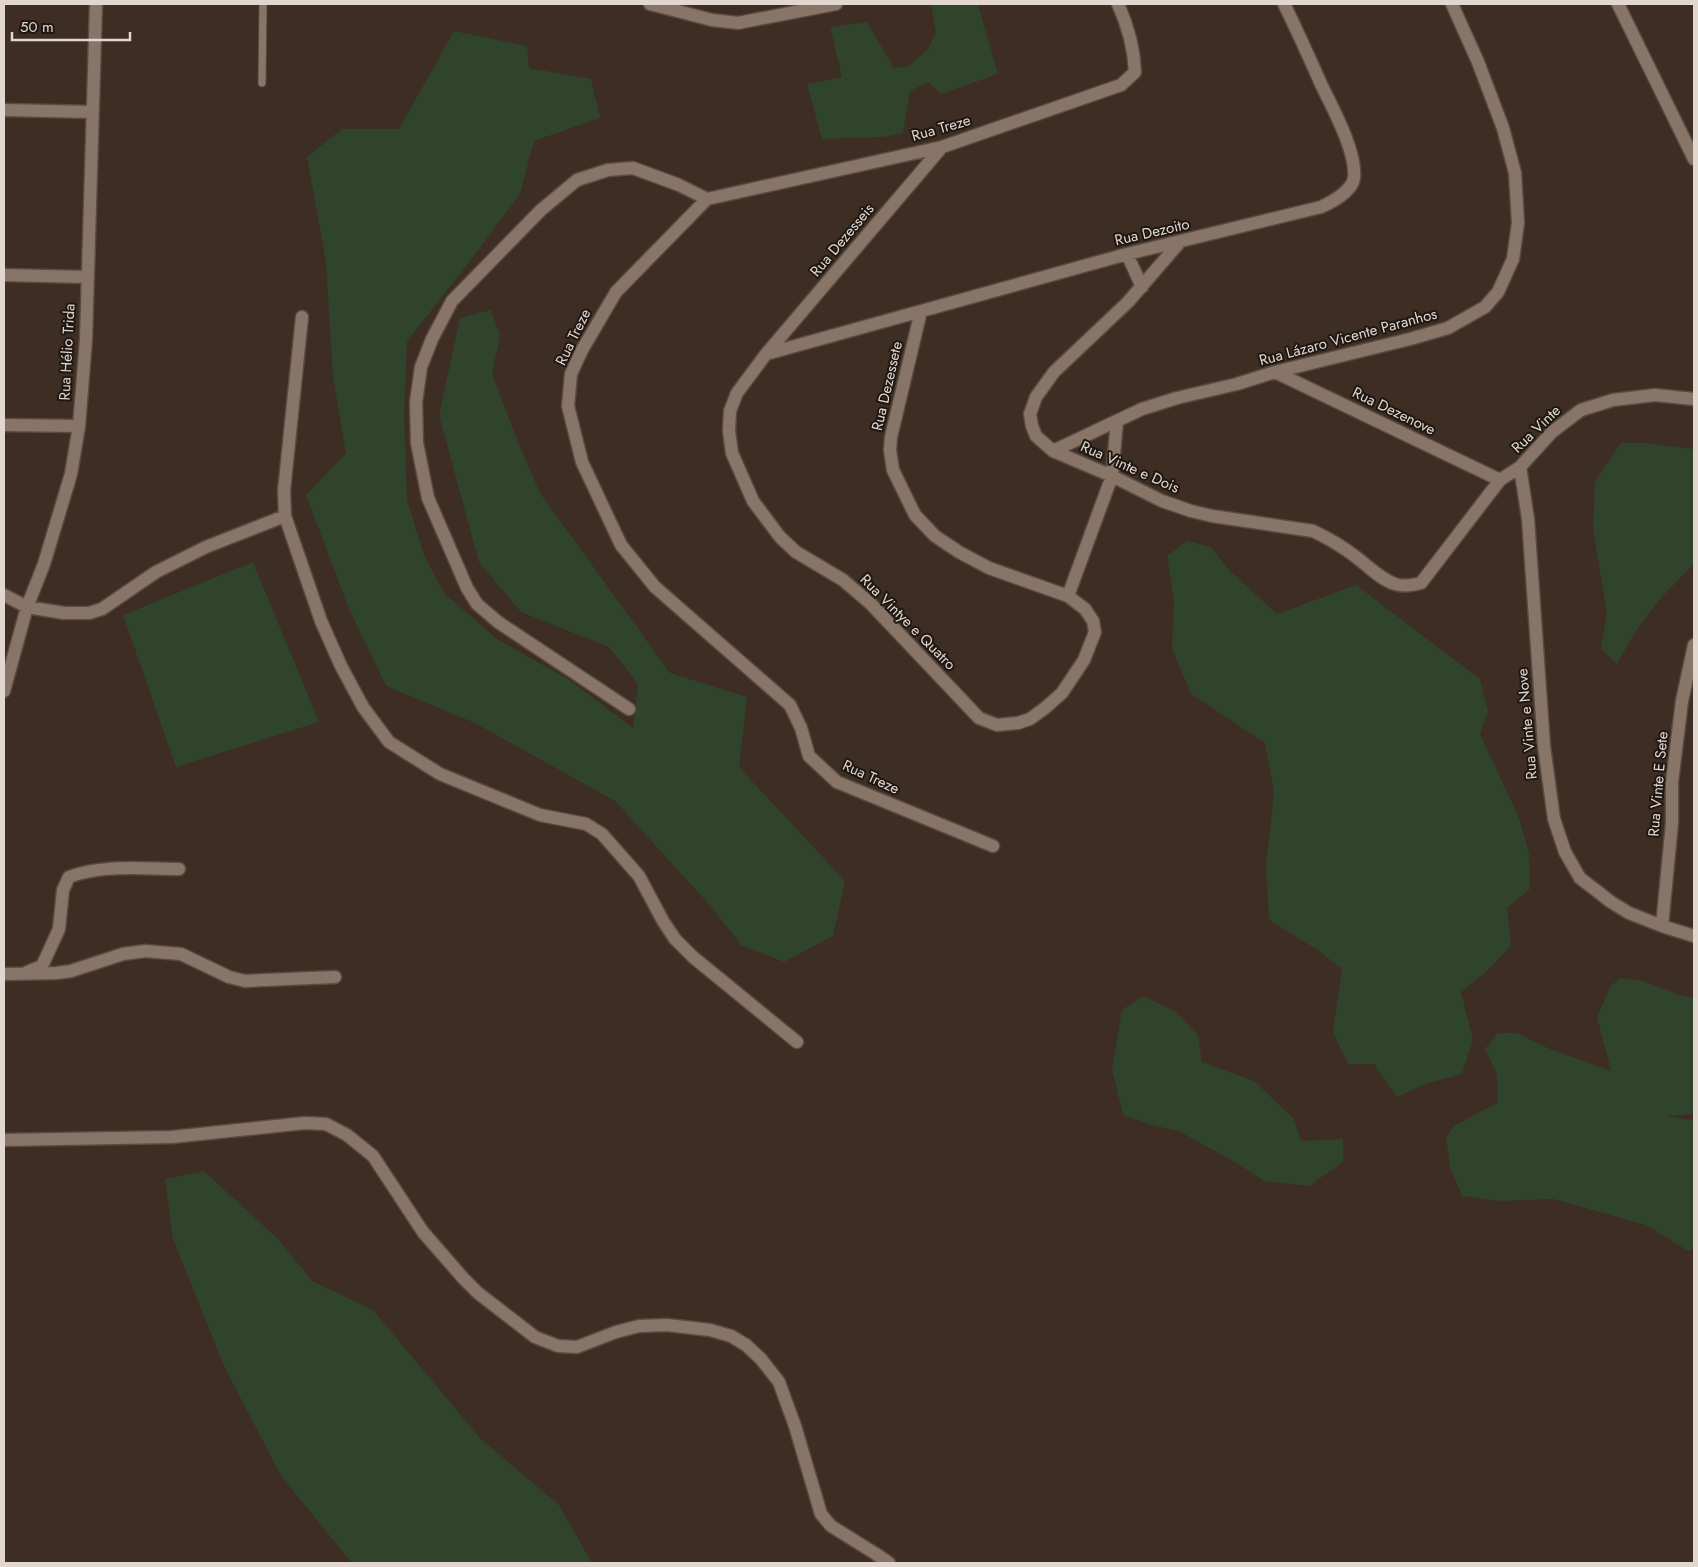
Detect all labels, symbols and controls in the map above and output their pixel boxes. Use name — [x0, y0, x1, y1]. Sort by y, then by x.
scale bar — [12, 10, 130, 42]
text: 50 m — [20, 16, 54, 38]
street label: Rua Treze — [909, 109, 973, 147]
street label: Rua Dezesseis — [805, 199, 879, 281]
street label: Rua Dezoito — [1112, 213, 1192, 251]
street label: Rua Hélio Trida — [53, 303, 81, 401]
street label: Rua Lázaro Vicente Paranhos — [1257, 303, 1439, 371]
street label: Rua Treze — [550, 305, 596, 369]
street label: Rua Dezessete — [866, 339, 908, 433]
street label: Rua Dezenove — [1349, 381, 1440, 441]
street label: Rua Vinte — [1506, 400, 1566, 458]
street label: Rua Vinte e Dois — [1077, 435, 1183, 499]
street label: Rua Vintye e Quatro — [855, 569, 961, 675]
street label: Rua Vinte e Nove — [1511, 667, 1543, 780]
street label: Rua Vinte E Sete — [1642, 730, 1674, 838]
street label: Rua Treze — [839, 754, 903, 800]

